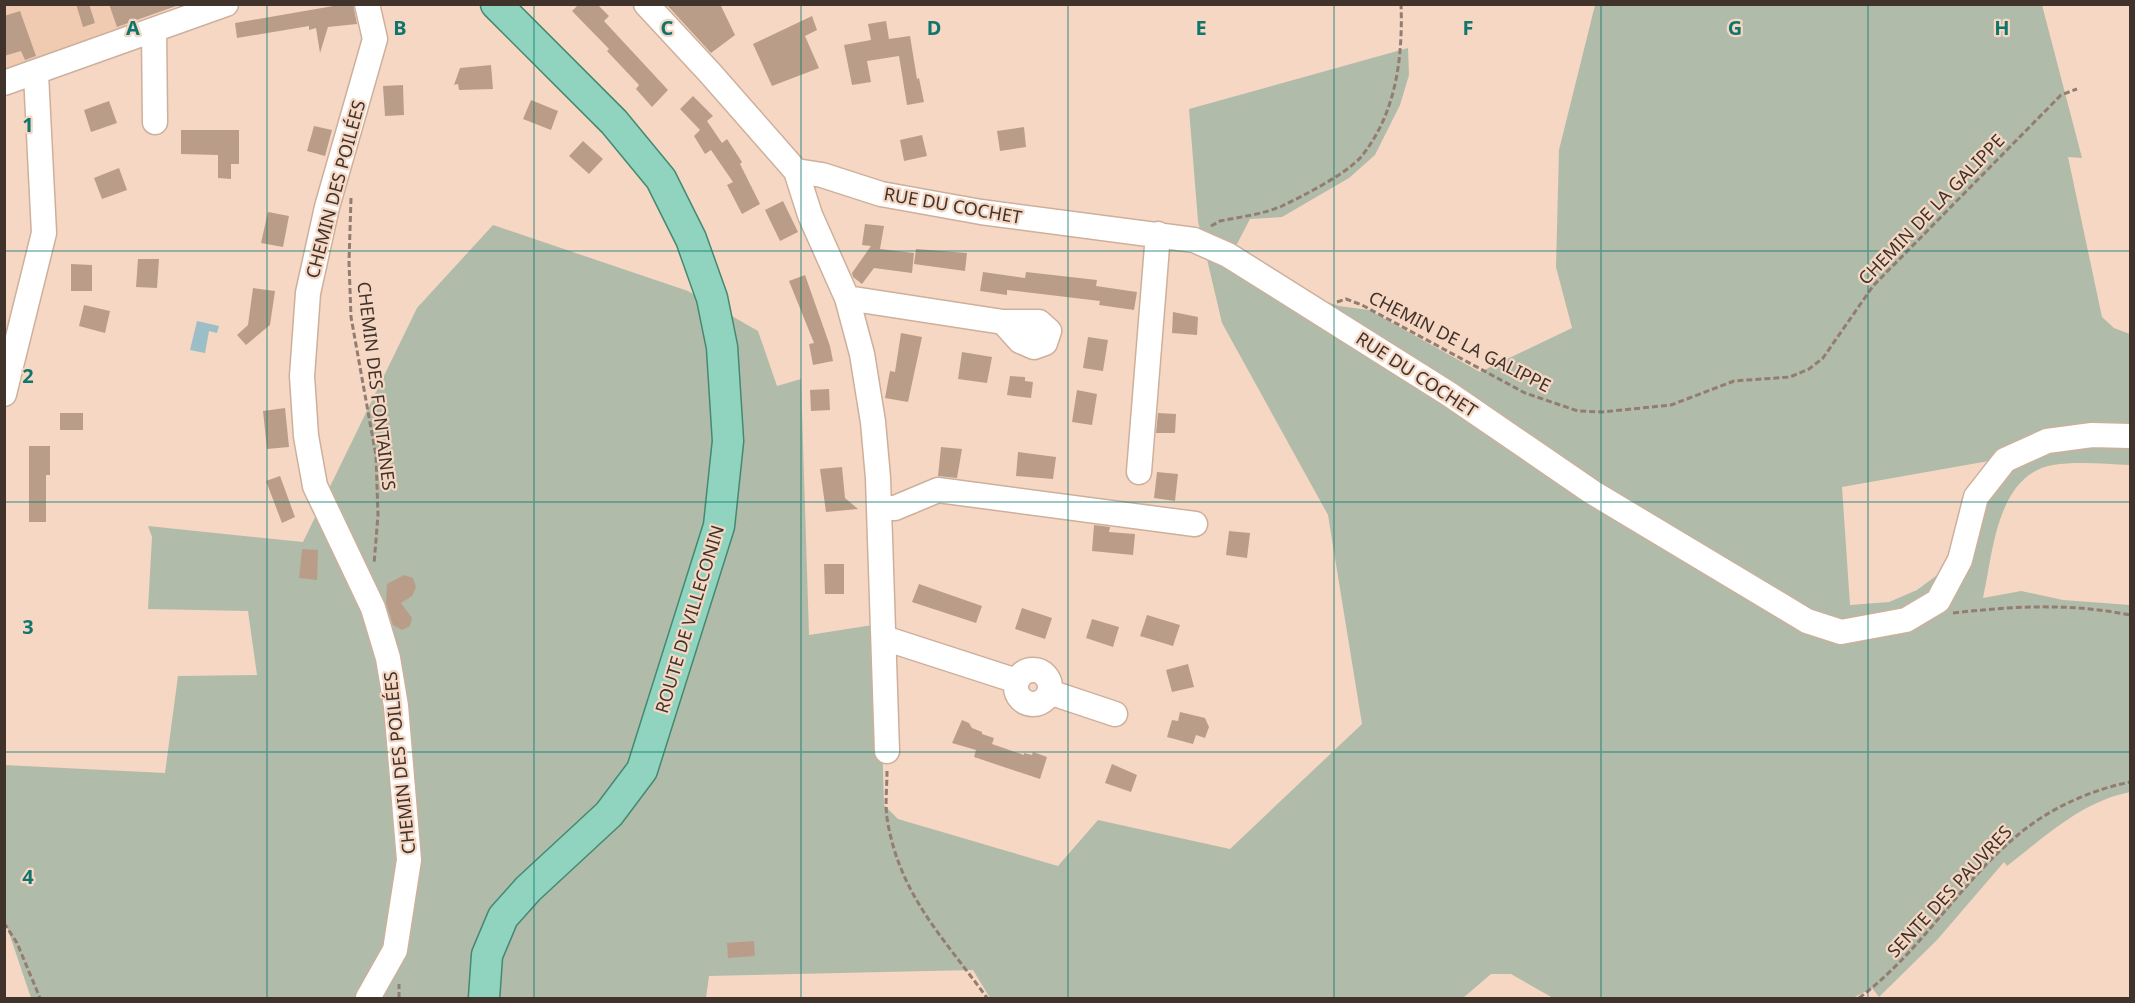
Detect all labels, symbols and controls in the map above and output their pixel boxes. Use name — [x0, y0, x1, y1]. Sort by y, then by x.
text: A — [126, 14, 140, 41]
text: B — [393, 14, 407, 41]
text: C — [661, 14, 674, 41]
text: D — [927, 14, 941, 41]
text: E — [1195, 14, 1207, 41]
text: F — [1463, 14, 1473, 41]
text: G — [1728, 14, 1742, 41]
text: H — [1994, 14, 2010, 41]
street label: CHEMIN DES POILÉES — [300, 97, 370, 281]
text: 1 — [22, 111, 34, 138]
street label: CHEMIN DE LA GALIPPE — [1853, 128, 2009, 290]
street label: RUE DU COCHET — [882, 181, 1024, 229]
street label: CHEMIN DES FONTAINES — [352, 280, 402, 492]
street label: CHEMIN DE LA GALIPPE — [1365, 285, 1555, 397]
street label: RUE DU COCHET — [1352, 326, 1482, 422]
text: 2 — [22, 362, 34, 389]
street label: ROUTE DE VILLECONIN — [649, 522, 729, 716]
text: 3 — [22, 613, 34, 640]
street label: CHEMIN DES POILÉES — [377, 670, 421, 856]
street label: SENTE DES PAUVRES — [1881, 820, 2017, 962]
text: 4 — [22, 863, 34, 890]

